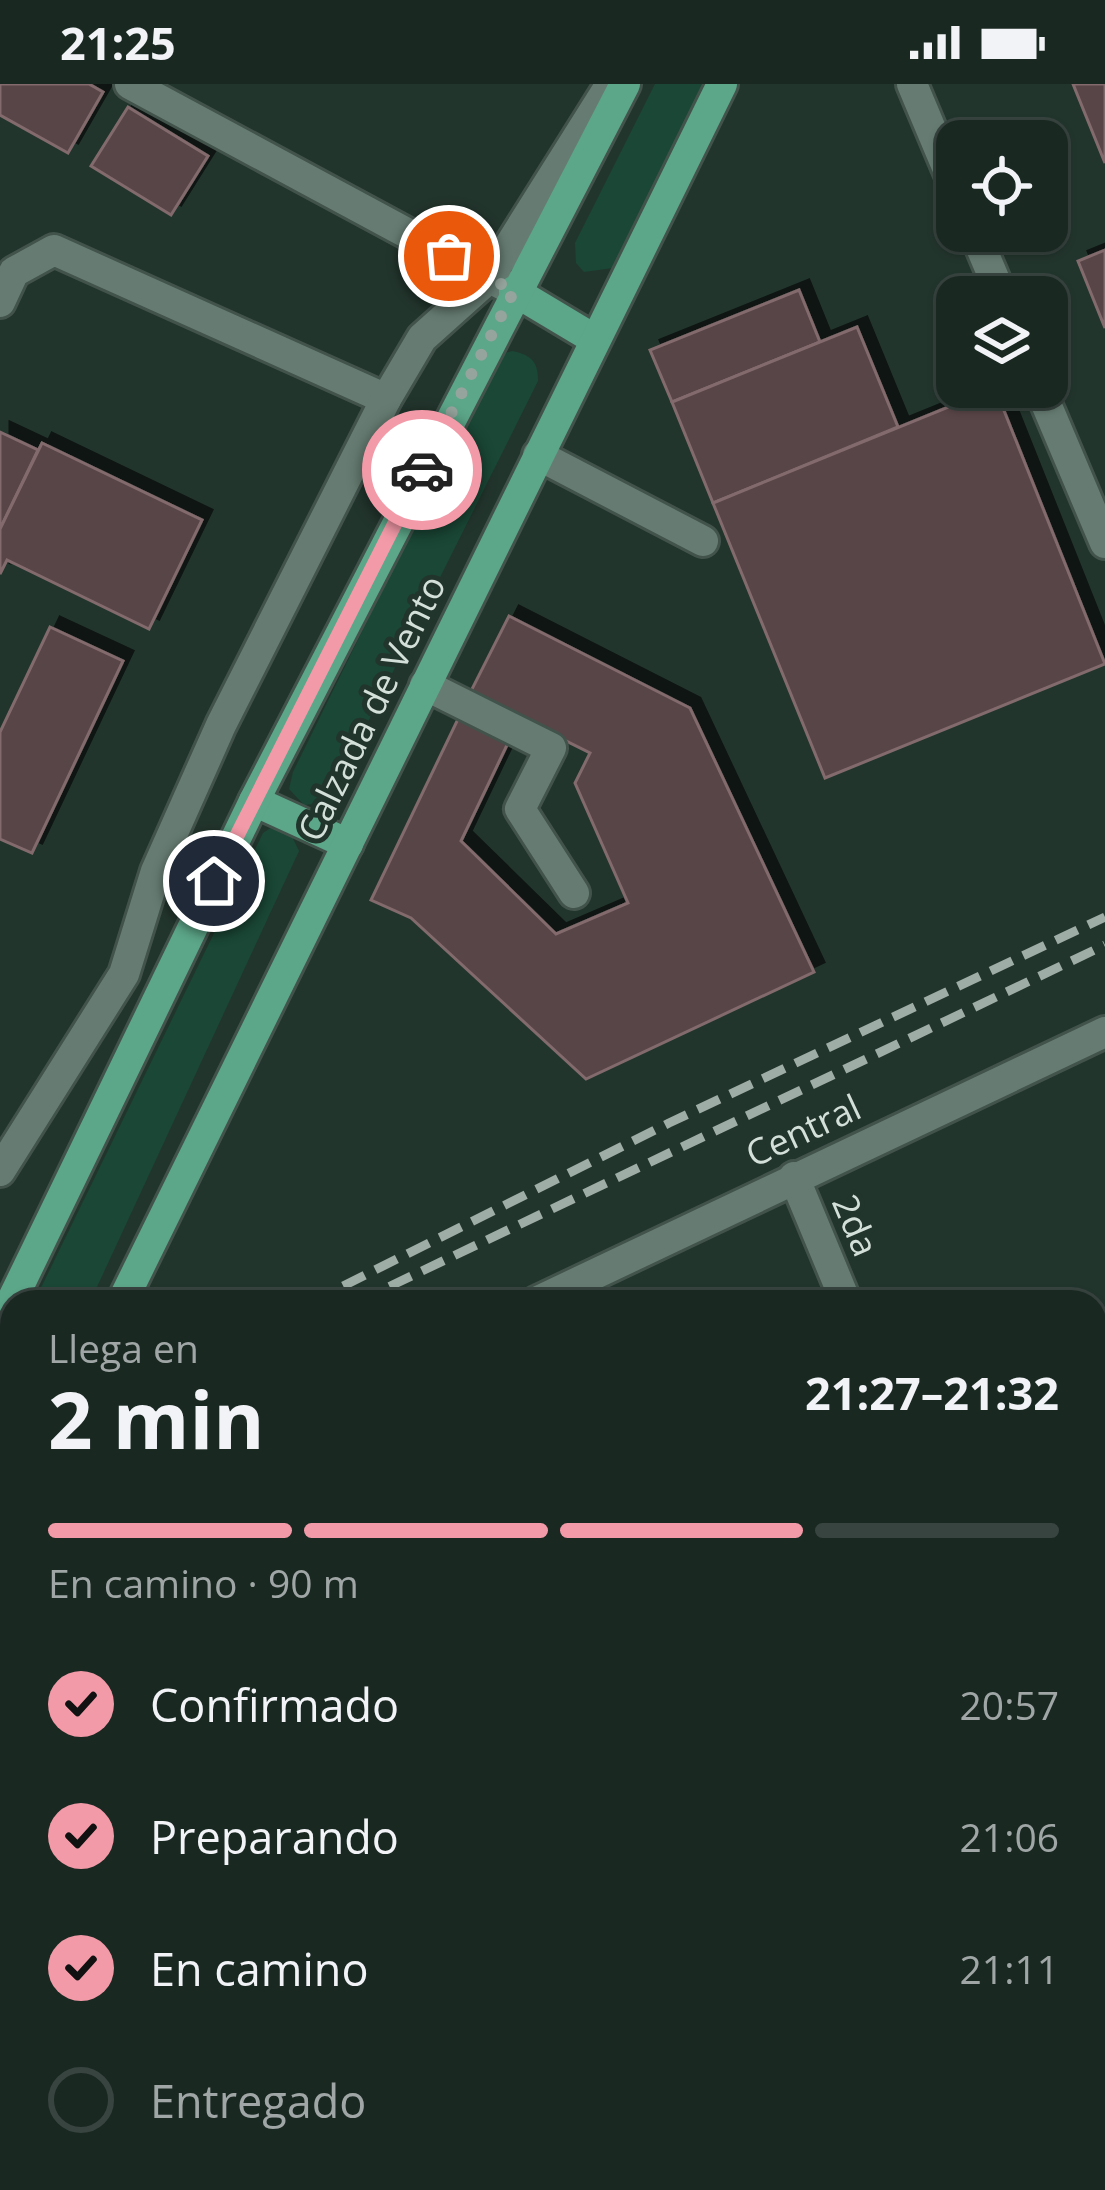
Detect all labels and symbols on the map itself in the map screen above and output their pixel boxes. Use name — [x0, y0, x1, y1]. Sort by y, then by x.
pin — [398, 205, 500, 307]
courier — [362, 410, 482, 530]
street label: Calzada de Vento — [285, 567, 457, 849]
pin — [163, 830, 265, 932]
street label: Central — [738, 1082, 868, 1178]
street label: 2da — [821, 1187, 891, 1263]

